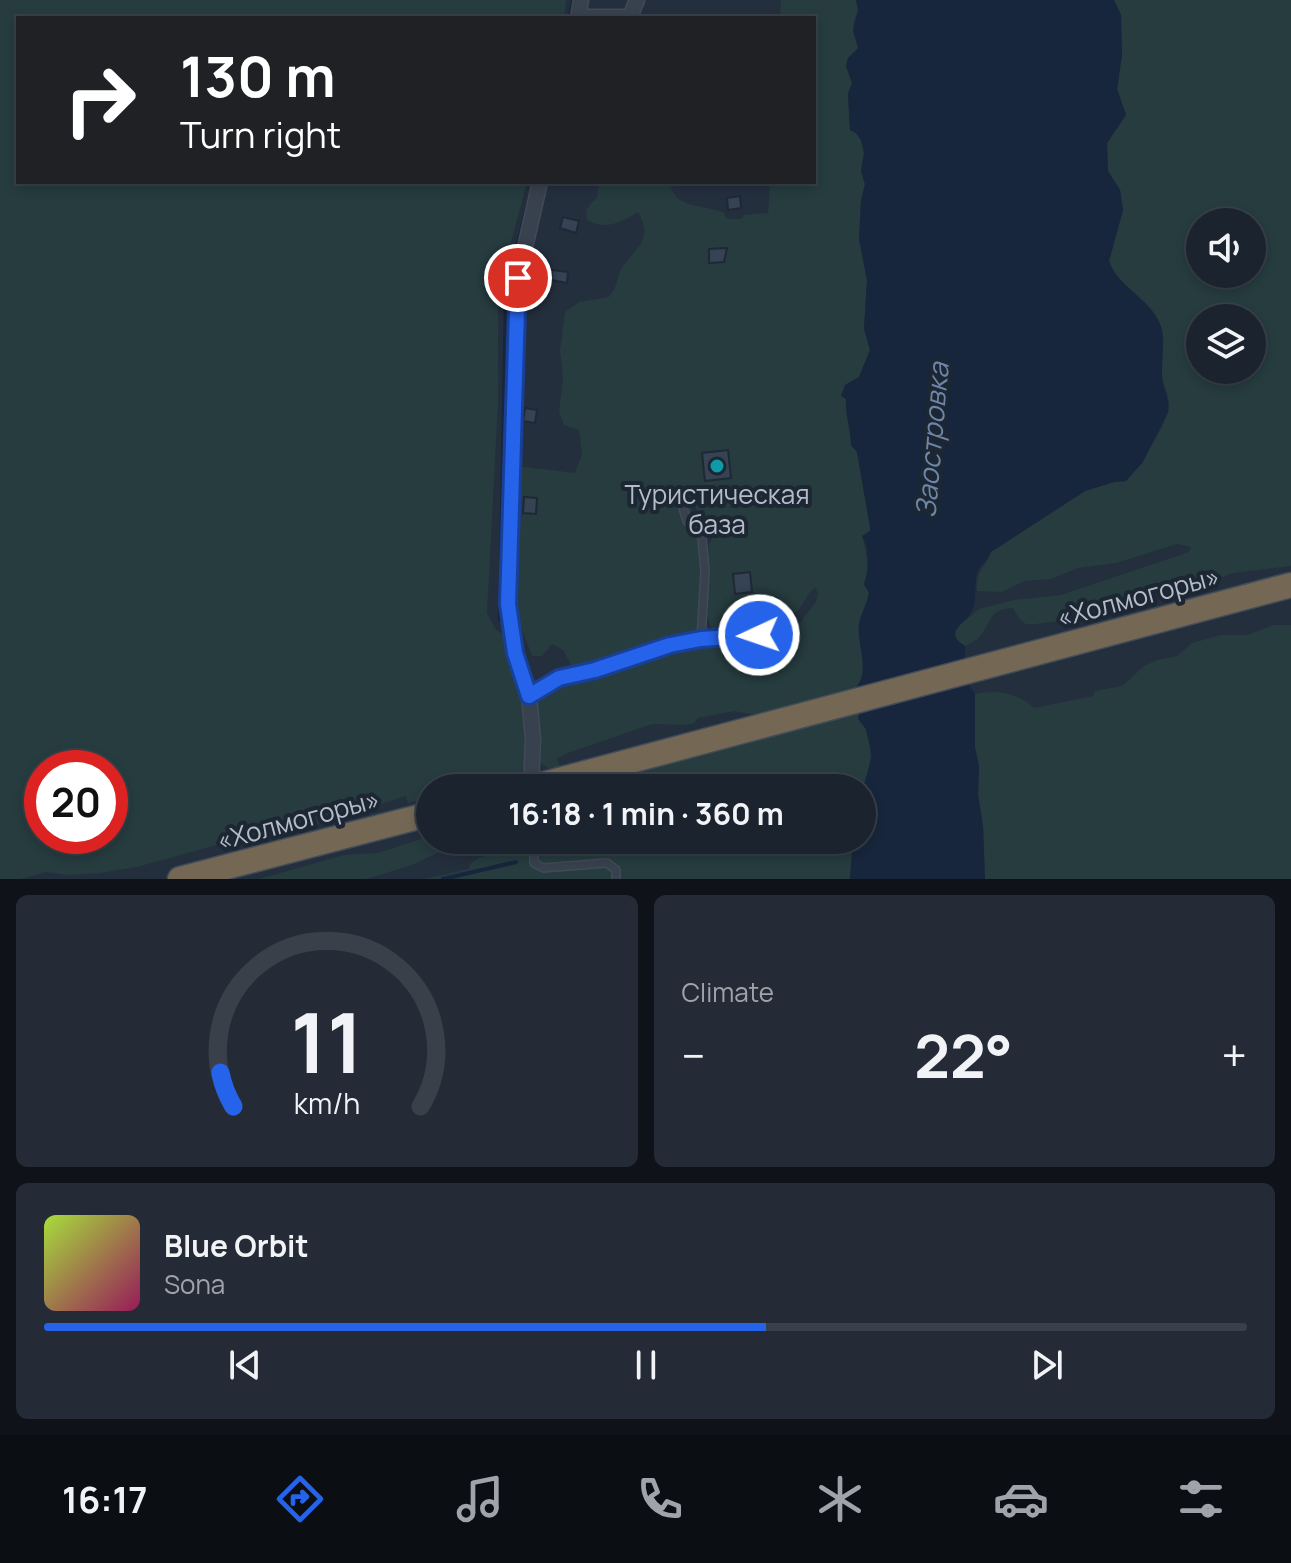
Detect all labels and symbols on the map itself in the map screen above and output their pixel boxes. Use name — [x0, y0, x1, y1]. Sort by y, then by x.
pin — [484, 244, 552, 312]
water label: Заостровка — [905, 359, 957, 519]
marker: Туристическая база — [708, 457, 726, 475]
place label: Туристическая база — [624, 476, 810, 542]
street label: «Холмогоры» — [1053, 557, 1223, 635]
position arrow — [717, 593, 801, 677]
speed limit sign: 20 — [24, 750, 128, 854]
street label: «Холмогоры» — [213, 780, 383, 858]

